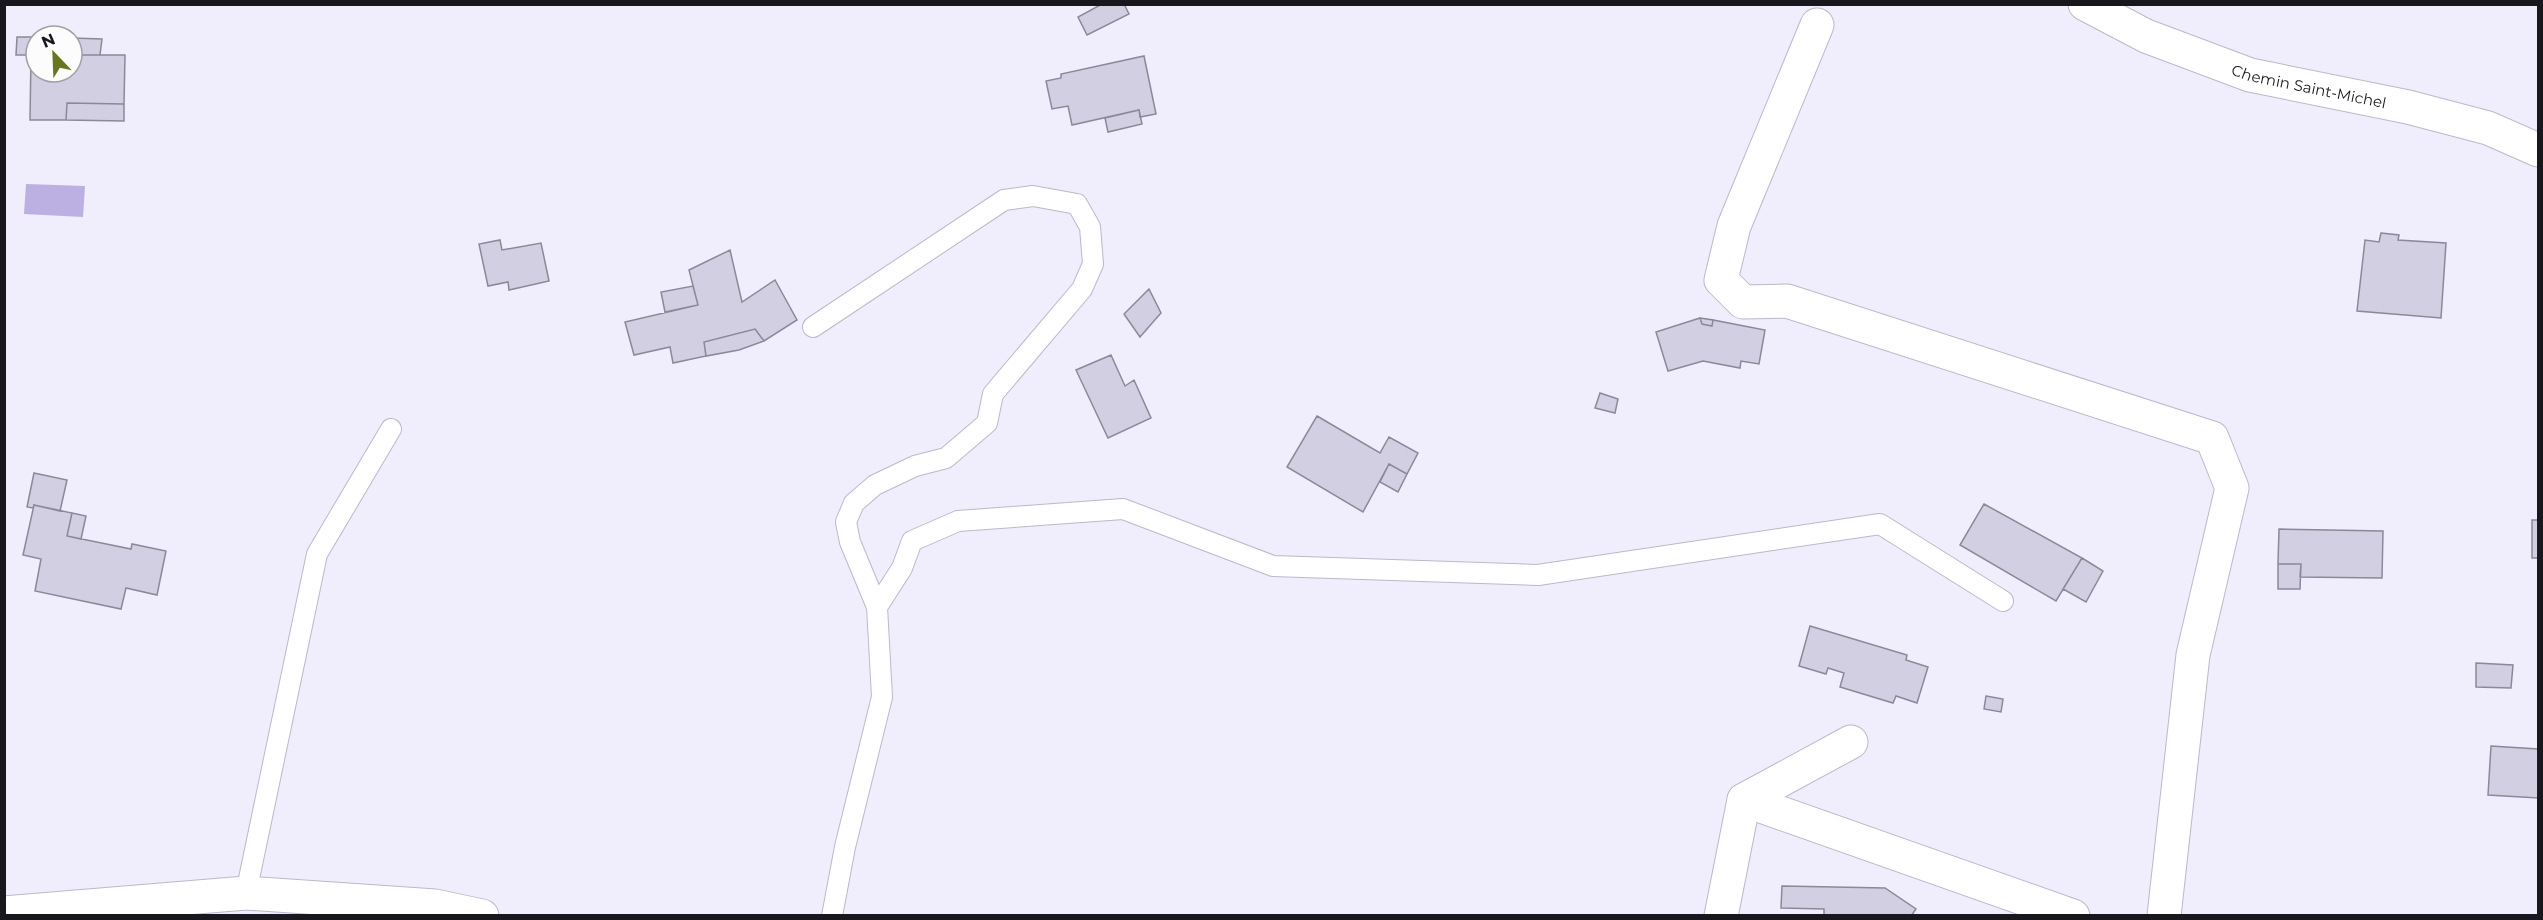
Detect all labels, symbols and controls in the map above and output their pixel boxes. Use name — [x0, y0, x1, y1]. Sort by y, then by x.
north arrow — [24, 24, 84, 84]
text: N — [39, 29, 58, 52]
street label: Chemin Saint-Michel — [2229, 59, 2388, 112]

